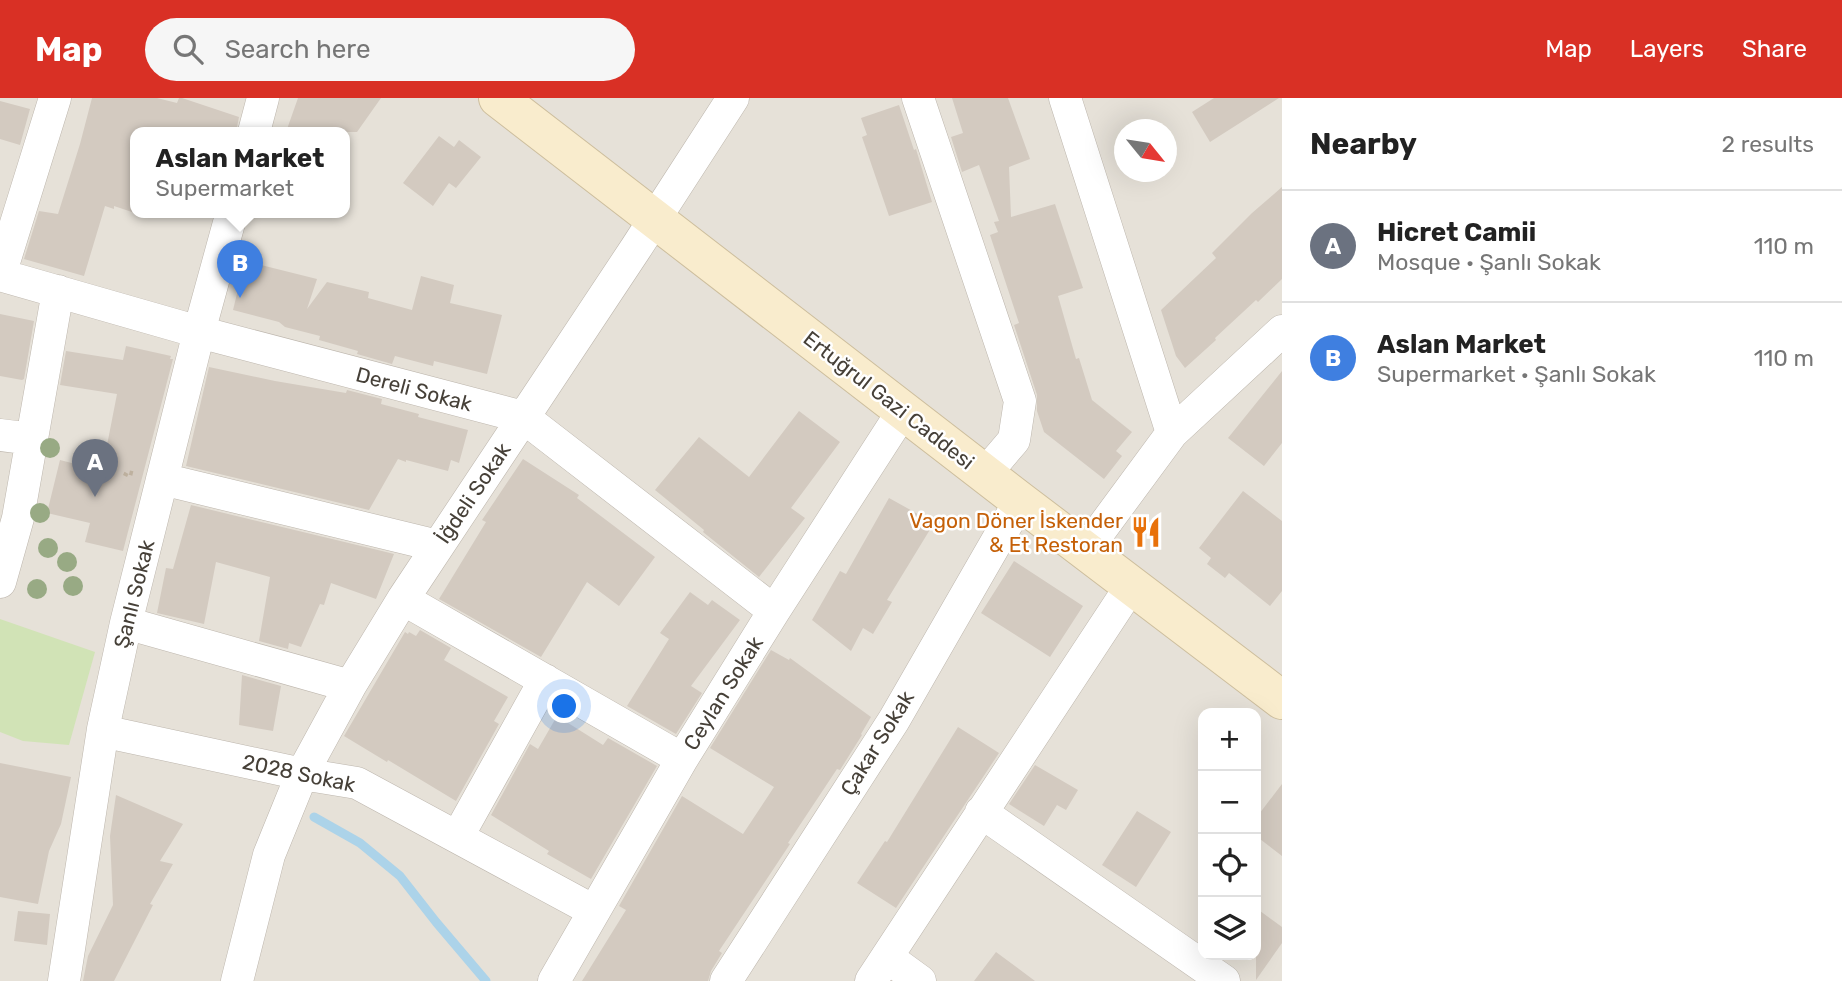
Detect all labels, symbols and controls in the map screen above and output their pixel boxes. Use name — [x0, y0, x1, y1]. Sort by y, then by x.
search box — [145, 18, 635, 81]
text: Map — [35, 30, 103, 69]
icon: search — [169, 30, 207, 68]
text: Search here — [225, 34, 370, 65]
text: Map — [1545, 35, 1592, 63]
text: Layers — [1630, 35, 1704, 63]
text: Share — [1742, 35, 1807, 63]
north arrow — [1114, 119, 1177, 182]
text: Nearby — [1310, 126, 1417, 162]
popup — [130, 127, 350, 218]
text: 2 results — [1722, 130, 1814, 158]
text: Aslan Market — [156, 143, 324, 174]
text: Supermarket — [156, 174, 294, 202]
text: Hicret Camii — [1377, 217, 1536, 248]
text: A — [1325, 232, 1341, 260]
text: 110 m — [1754, 232, 1814, 260]
pin: B — [217, 240, 263, 298]
text: Mosque · Şanlı Sokak — [1377, 248, 1601, 276]
street label: Ertuğrul Gazi Caddesi — [799, 326, 979, 474]
text: Aslan Market — [1377, 329, 1546, 360]
text: B — [1325, 344, 1341, 372]
text: 110 m — [1754, 344, 1814, 372]
text: Supermarket · Şanlı Sokak — [1377, 360, 1656, 388]
street label: Dereli Sokak — [353, 361, 475, 417]
street label: İğdeli Sokak — [430, 438, 516, 548]
pin: A — [72, 439, 118, 497]
place label: Vagon Döner İskender & Et Restoran — [909, 508, 1123, 557]
restaurant icon: Vagon Döner İskender & Et Restoran — [1129, 515, 1163, 549]
street label: Şanlı Sokak — [108, 537, 160, 651]
street label: Ceylan Sokak — [678, 631, 768, 755]
street label: Çakar Sokak — [835, 686, 919, 800]
your location — [547, 689, 581, 723]
map controls — [1198, 708, 1261, 960]
button: + — [1198, 708, 1261, 771]
street label: 2028 Sokak — [240, 749, 358, 797]
button: − — [1198, 771, 1261, 834]
button: locate — [1198, 834, 1261, 897]
button: layers — [1198, 897, 1261, 960]

